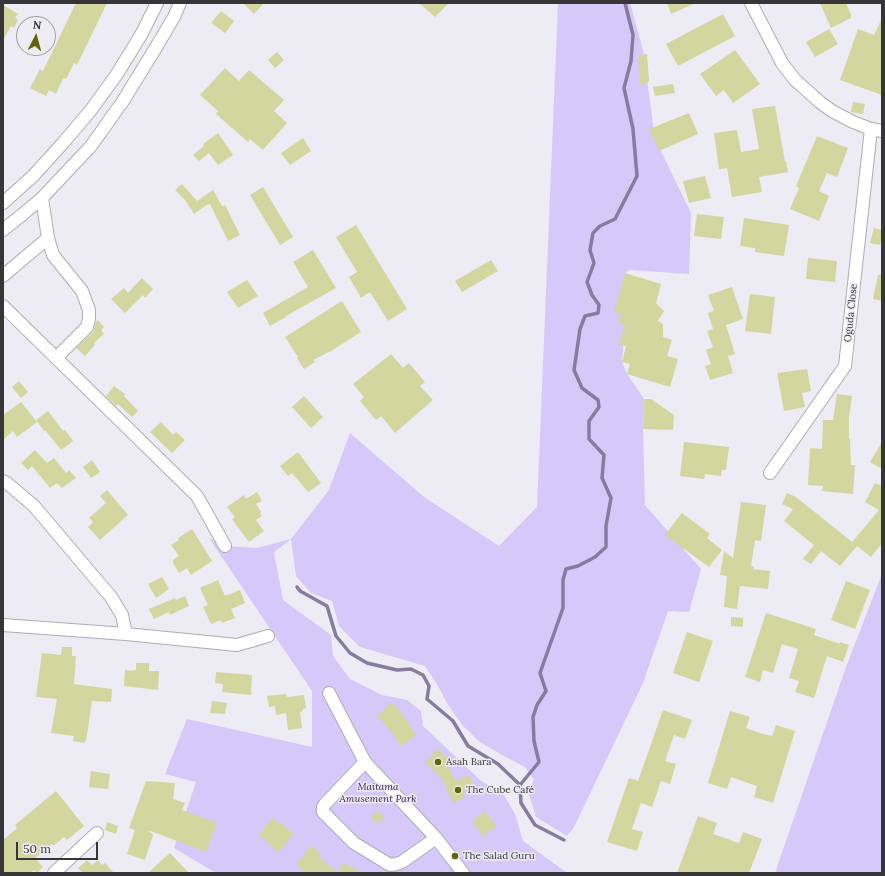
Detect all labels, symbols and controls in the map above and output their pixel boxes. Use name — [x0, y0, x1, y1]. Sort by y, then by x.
north arrow — [16, 16, 56, 56]
text: N — [32, 18, 42, 32]
street label: Oguda Close — [842, 283, 860, 343]
place label: Asah Bara — [446, 756, 491, 768]
marker: Asah Bara — [433, 757, 443, 767]
park label: Maitama Amusement Park — [340, 781, 416, 804]
place label: The Cube Café — [466, 784, 534, 796]
marker: The Cube Café — [453, 785, 463, 795]
scale bar — [18, 834, 100, 860]
text: 50 m — [23, 841, 51, 856]
place label: The Salad Guru — [463, 850, 535, 862]
marker: The Salad Guru — [450, 851, 460, 861]

